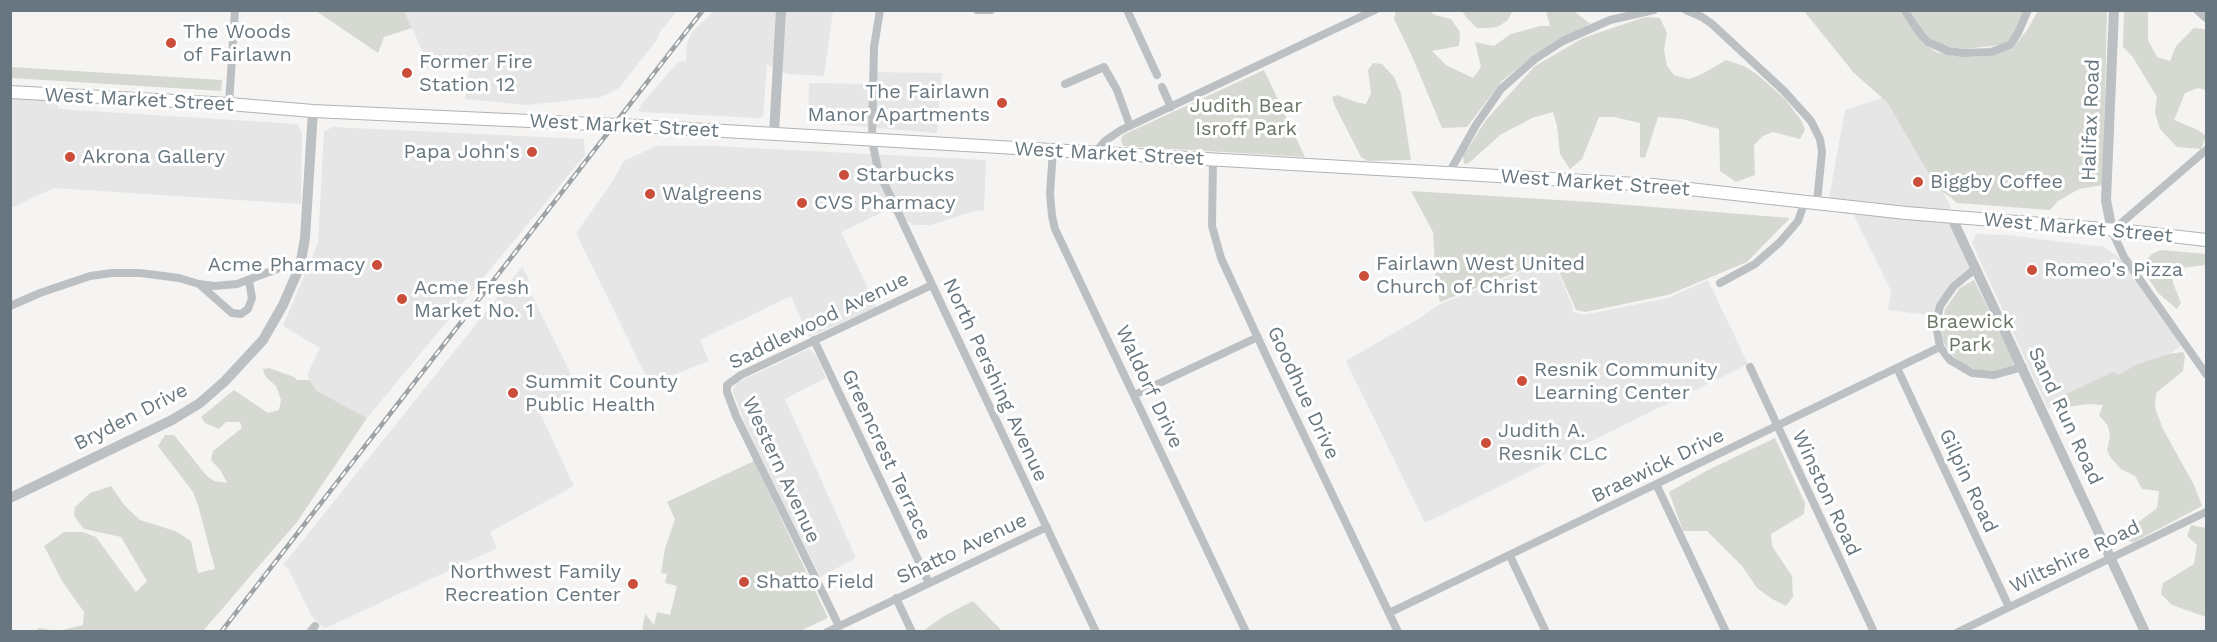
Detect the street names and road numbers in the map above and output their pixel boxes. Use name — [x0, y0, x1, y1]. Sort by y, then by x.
street label: Halifax Road — [2077, 59, 2105, 181]
street label: West Market Street — [44, 83, 234, 117]
street label: West Market Street — [529, 109, 719, 143]
street label: West Market Street — [1014, 137, 1204, 171]
street label: West Market Street — [1499, 164, 1691, 202]
street label: West Market Street — [1982, 208, 2174, 248]
street label: Saddlewood Avenue — [725, 267, 913, 375]
street label: North Pershing Avenue — [937, 274, 1053, 486]
street label: Waldorf Drive — [1110, 322, 1188, 452]
street label: Goodhue Drive — [1262, 323, 1344, 463]
street label: Sand Run Road — [2023, 343, 2107, 489]
street label: Greencrest Terrace — [836, 366, 936, 544]
street label: Bryden Drive — [70, 378, 192, 456]
street label: Western Avenue — [737, 393, 825, 547]
street label: Braewick Drive — [1588, 423, 1728, 509]
street label: Gilpin Road — [1933, 425, 2003, 537]
street label: Winston Road — [1786, 426, 1866, 560]
street label: Shatto Avenue — [893, 508, 1031, 590]
street label: Wiltshire Road — [2006, 515, 2144, 599]

